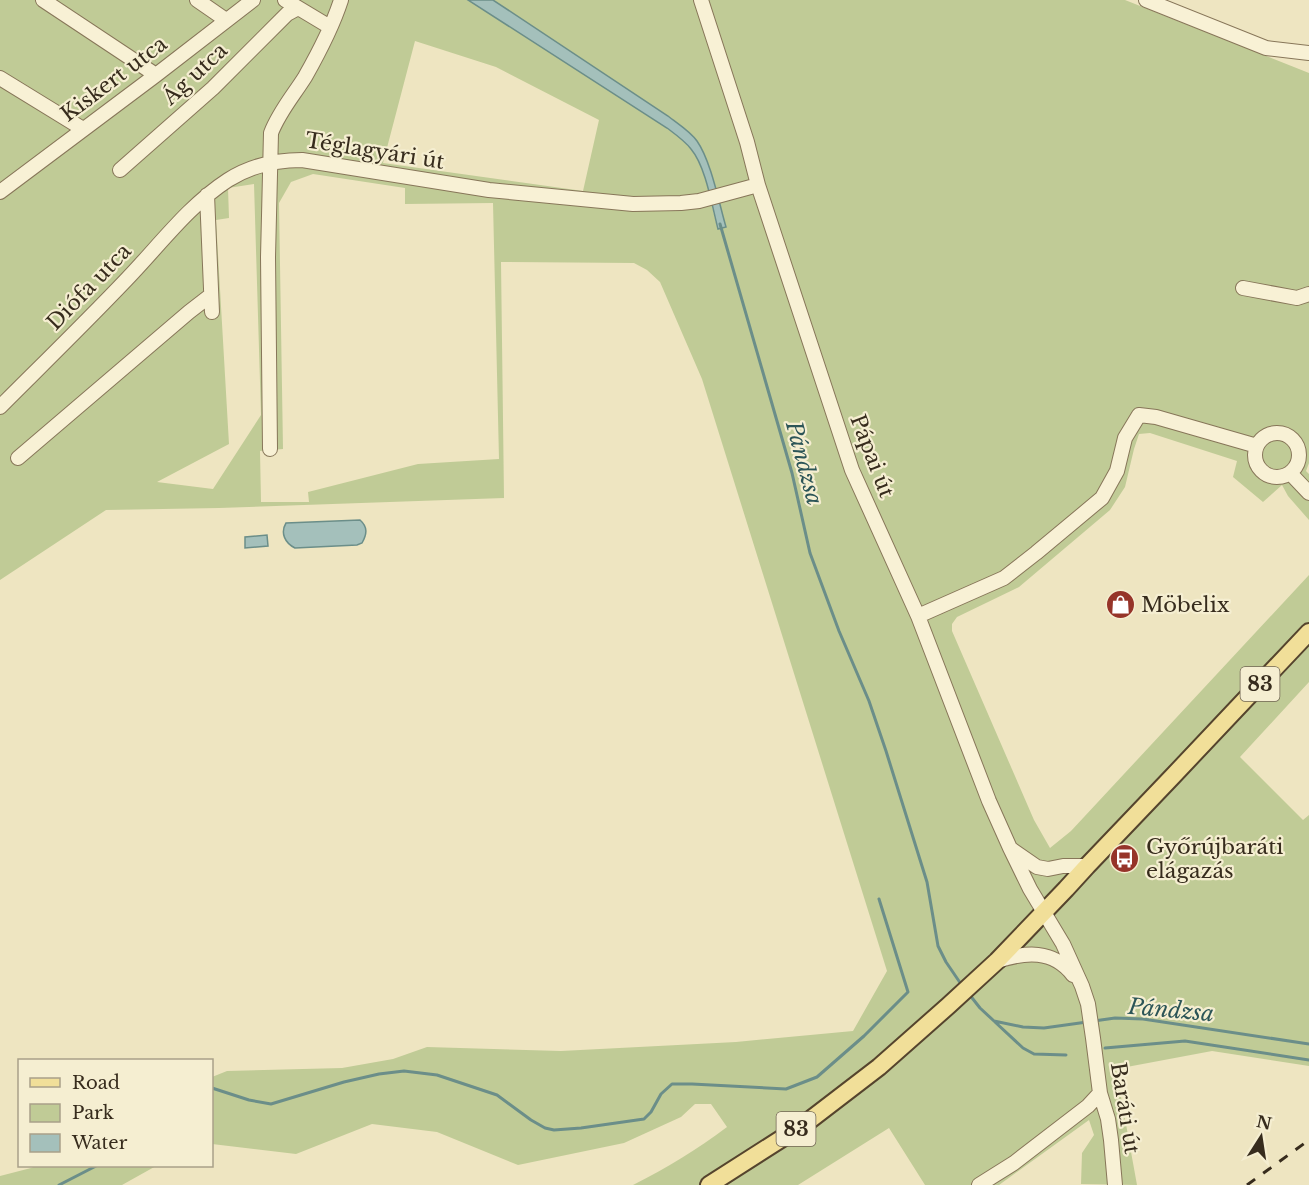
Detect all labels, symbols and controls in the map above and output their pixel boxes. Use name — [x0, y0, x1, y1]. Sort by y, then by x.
street label: Kiskert utca — [56, 30, 172, 127]
street label: Ág utca — [156, 37, 233, 111]
street label: Téglagyári út — [304, 127, 446, 175]
street label: Diófa utca — [41, 238, 137, 336]
street label: Pápai út — [844, 411, 900, 501]
water label: Pándzsa — [780, 417, 828, 508]
shop icon: Möbelix — [1104, 589, 1136, 621]
place label: Möbelix — [1141, 592, 1230, 618]
road number: 83 — [1240, 667, 1280, 701]
place label: Győrújbaráti elágazás — [1146, 834, 1283, 884]
bus stop icon: Győrújbaráti elágazás — [1109, 843, 1141, 875]
water label: Pándzsa — [1126, 993, 1215, 1027]
legend — [18, 1059, 213, 1167]
street label: Baráti út — [1105, 1060, 1145, 1156]
text: Road — [72, 1072, 120, 1094]
text: Park — [72, 1102, 114, 1124]
north arrow — [1231, 1107, 1291, 1167]
text: N — [1255, 1111, 1274, 1134]
road number: 83 — [776, 1112, 816, 1146]
text: Water — [71, 1132, 128, 1154]

